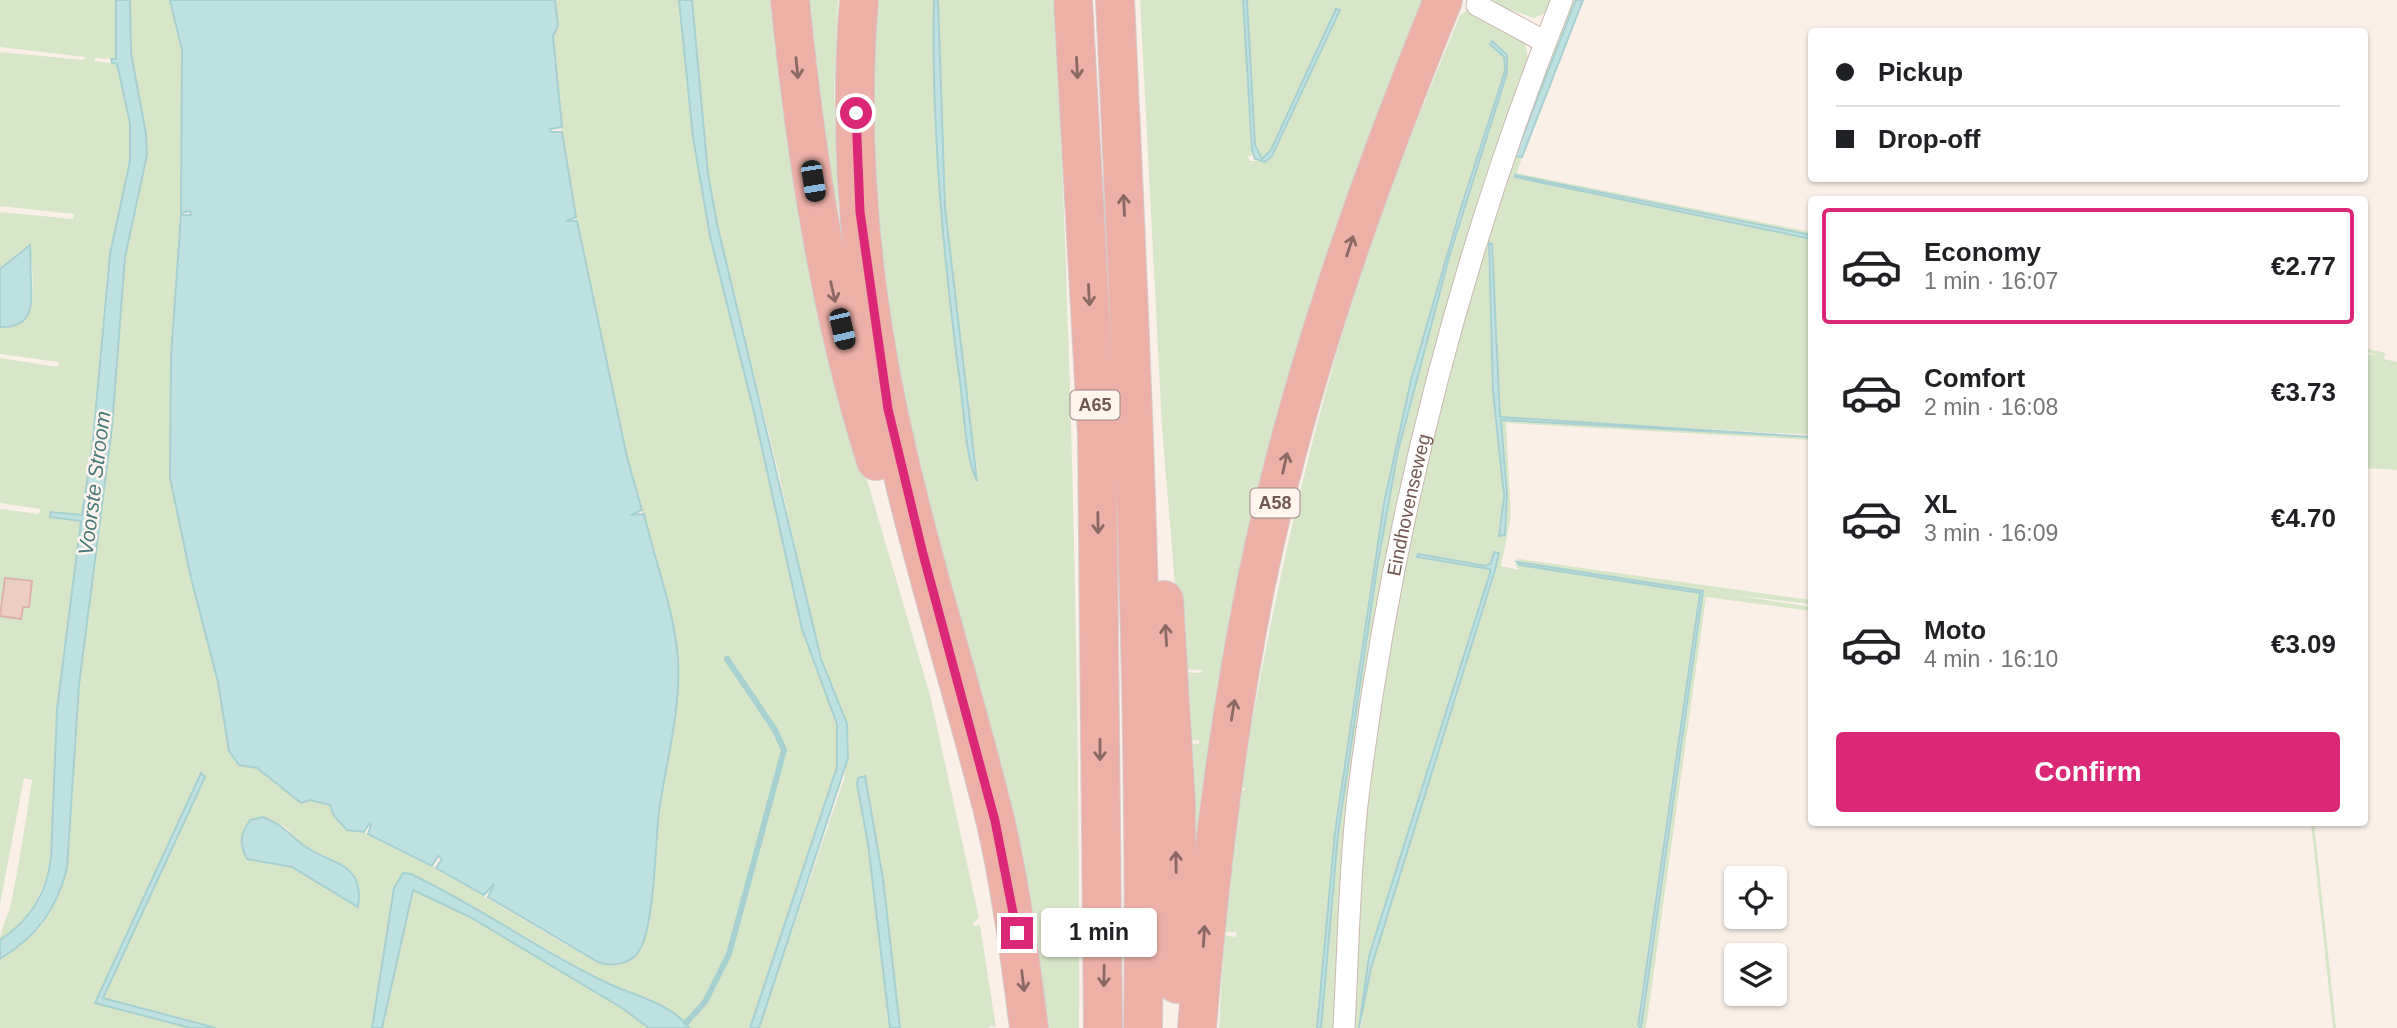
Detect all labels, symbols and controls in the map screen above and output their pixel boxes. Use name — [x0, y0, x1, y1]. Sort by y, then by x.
one-way arrow — [791, 56, 804, 79]
one-way arrow — [1070, 56, 1083, 79]
text: Pickup — [1878, 57, 1963, 87]
route start — [840, 97, 872, 129]
text: Drop-off — [1878, 124, 1981, 154]
car — [800, 159, 827, 203]
one-way arrow — [1118, 194, 1131, 217]
one-way arrow — [1345, 235, 1357, 257]
icon: car — [1840, 235, 1903, 298]
text: Economy — [1924, 237, 2041, 267]
text: €2.77 — [2271, 251, 2336, 281]
text: 1 min · 16:07 — [1924, 268, 2058, 294]
one-way arrow — [827, 280, 841, 303]
one-way arrow — [1083, 284, 1096, 307]
car — [828, 306, 857, 352]
icon: car — [1840, 361, 1903, 424]
text: Comfort — [1924, 363, 2025, 393]
text: €3.73 — [2271, 377, 2336, 407]
road number: A65 — [1070, 390, 1120, 419]
text: 2 min · 16:08 — [1924, 394, 2058, 420]
water label: Voorste Stroom — [74, 410, 114, 556]
street label: Eindhovenseweg — [1383, 432, 1434, 578]
one-way arrow — [1279, 453, 1292, 475]
icon: car — [1840, 487, 1903, 550]
road number: A58 — [1250, 489, 1300, 518]
text: XL — [1924, 489, 1957, 519]
text: €4.70 — [2271, 503, 2336, 533]
one-way arrow — [1091, 511, 1105, 534]
text: 3 min · 16:09 — [1924, 520, 2058, 546]
icon: car — [1840, 613, 1903, 676]
text: Moto — [1924, 615, 1986, 645]
one-way arrow — [1159, 623, 1172, 646]
text: €3.09 — [2271, 629, 2336, 659]
text: 4 min · 16:10 — [1924, 646, 2058, 672]
one-way arrow — [1226, 699, 1239, 722]
button: Confirm — [1836, 732, 2340, 812]
one-way arrow — [1094, 738, 1107, 761]
one-way arrow — [1169, 851, 1183, 874]
map controls — [1724, 866, 1787, 1006]
button: locate — [1724, 866, 1787, 929]
callout: 1 min — [1042, 908, 1157, 958]
route end — [1001, 917, 1033, 949]
text: 1 min — [1069, 919, 1129, 945]
one-way arrow — [1198, 925, 1211, 947]
button: layers — [1724, 943, 1787, 1006]
one-way arrow — [1097, 964, 1110, 987]
one-way arrow — [1017, 969, 1030, 992]

